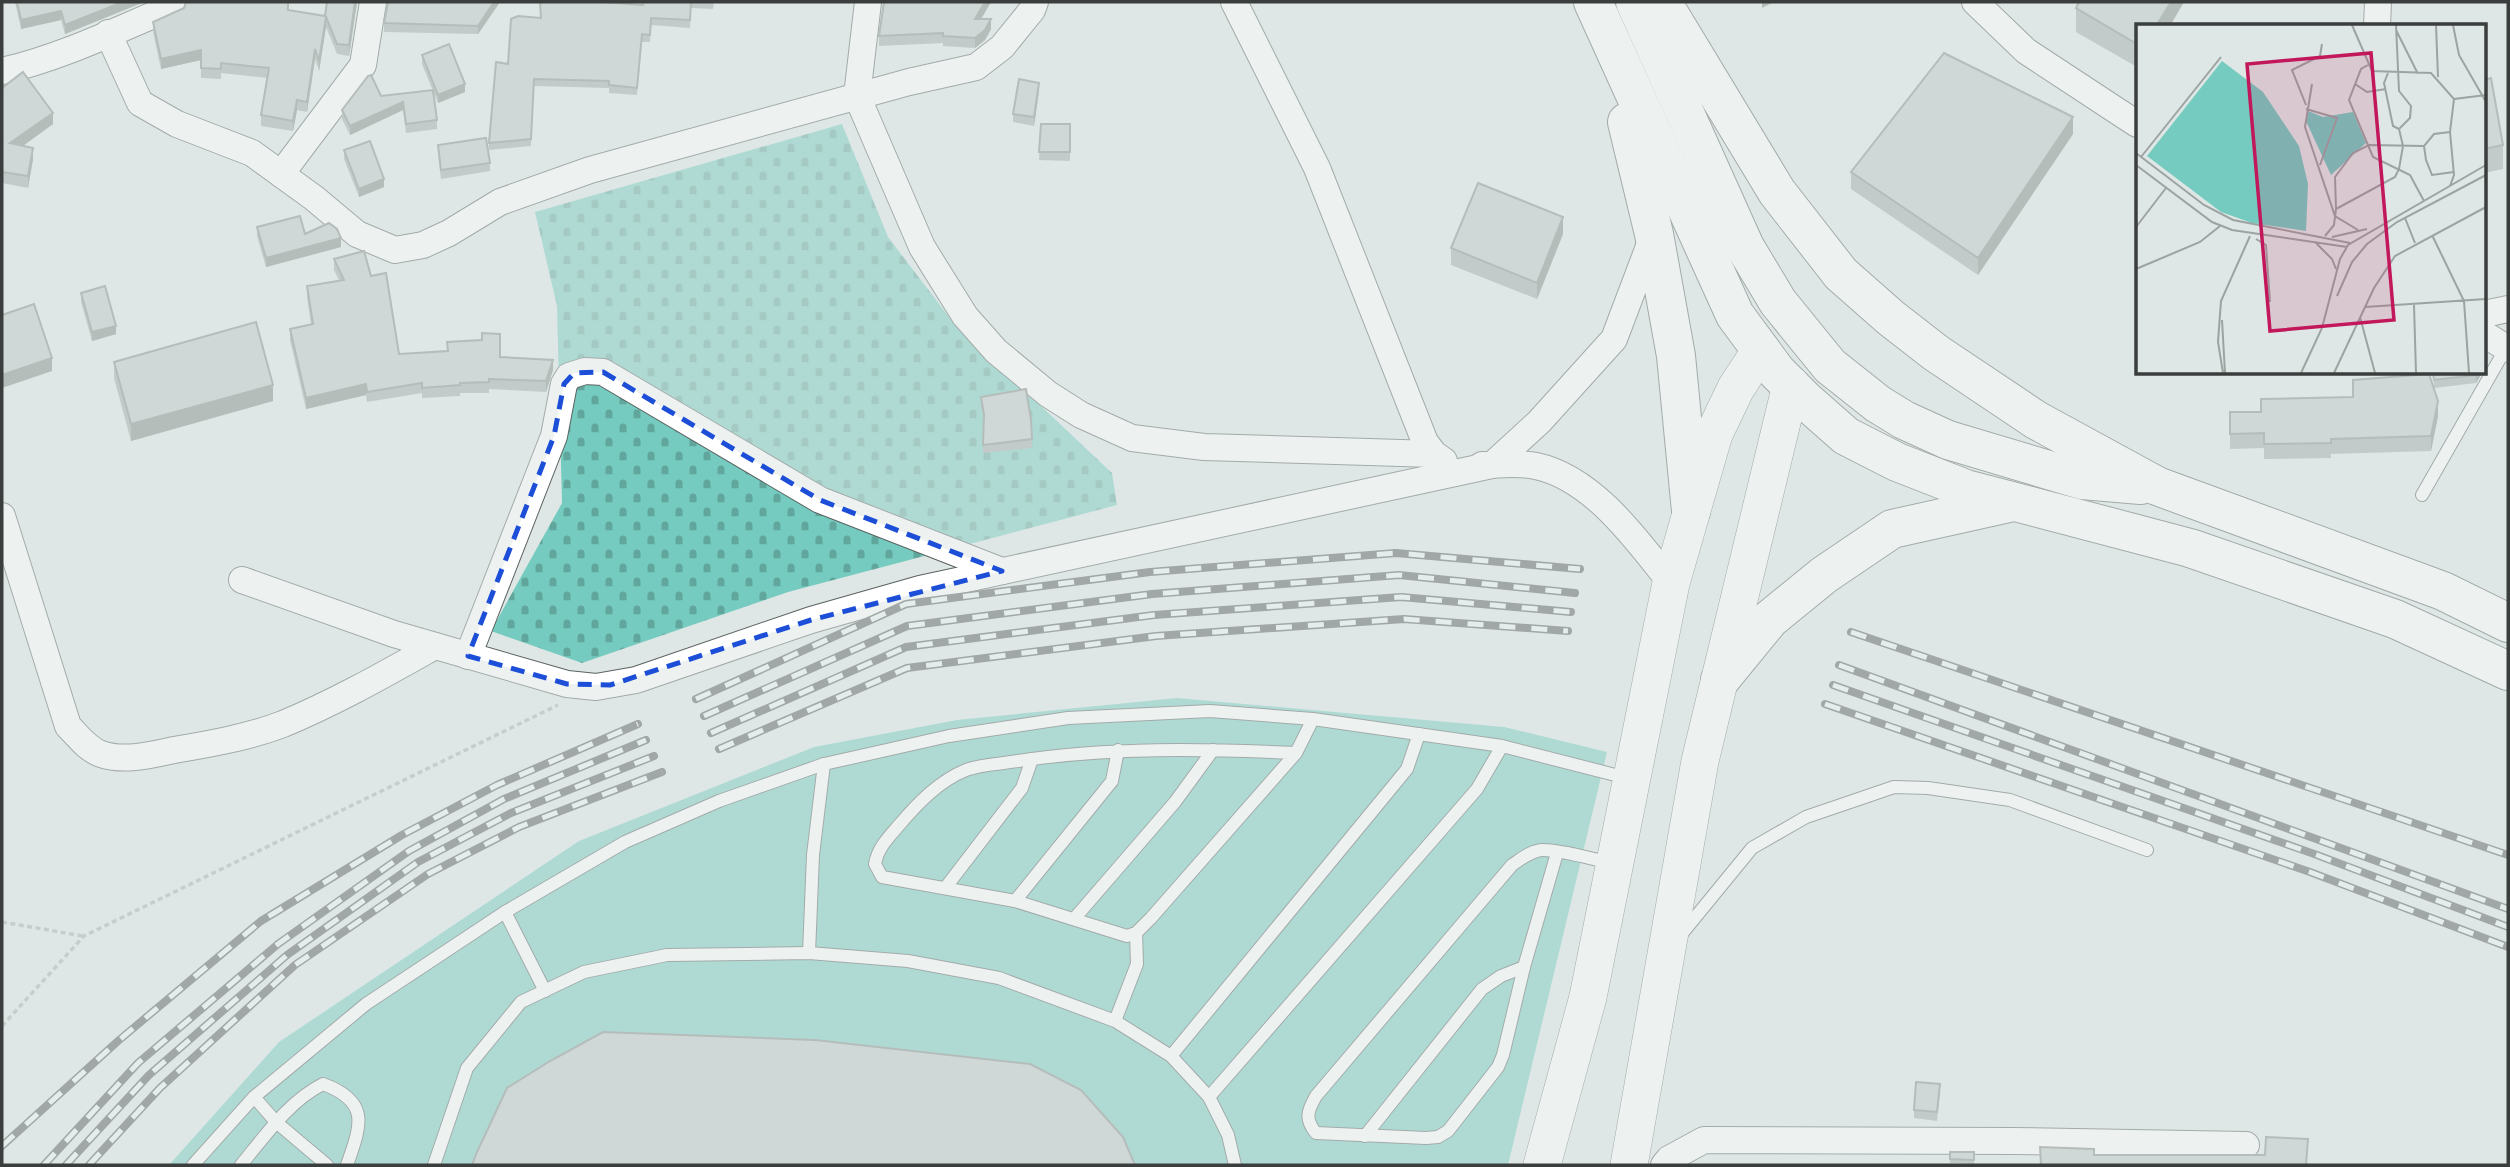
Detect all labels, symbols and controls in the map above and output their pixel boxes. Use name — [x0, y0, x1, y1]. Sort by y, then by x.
inset map — [2136, 24, 2486, 374]

